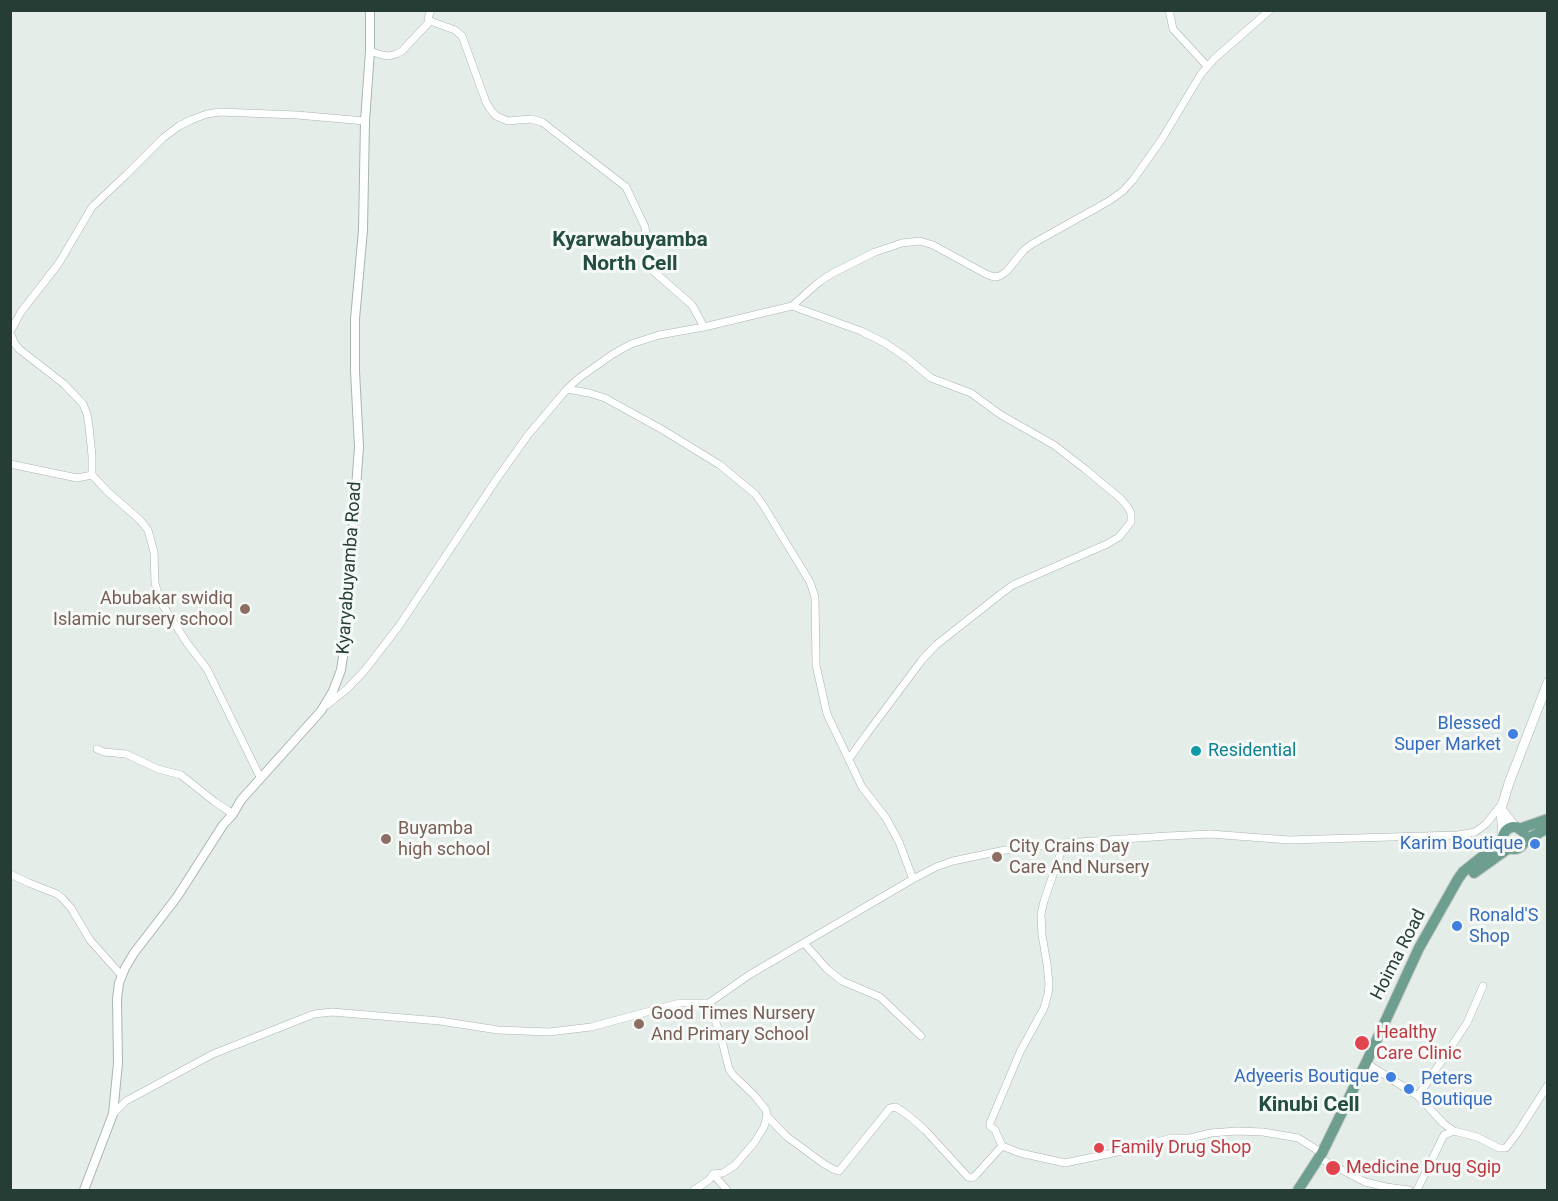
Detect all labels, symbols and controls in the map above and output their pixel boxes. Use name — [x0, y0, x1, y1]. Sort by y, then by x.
district label: Kyarwabuyamba North Cell — [552, 228, 708, 278]
street label: Kyaryabuyamba Road — [333, 481, 367, 655]
place label: Abubakar swidiq Islamic nursery school — [53, 588, 233, 630]
marker: Abubakar swidiq Islamic nursery school — [238, 602, 252, 616]
place label: Blessed Super Market — [1394, 713, 1501, 756]
marker: Blessed Super Market — [1506, 727, 1520, 741]
place label: Residential — [1208, 740, 1296, 762]
marker: Residential — [1189, 744, 1203, 758]
place label: Buyamba high school — [398, 818, 490, 860]
marker: Buyamba high school — [379, 832, 393, 846]
place label: Karim Boutique — [1400, 833, 1523, 855]
place label: City Crains Day Care And Nursery — [1009, 836, 1149, 878]
marker: Karim Boutique — [1528, 837, 1542, 851]
marker: City Crains Day Care And Nursery — [990, 850, 1004, 864]
place label: Ronald'S Shop — [1469, 905, 1538, 948]
street label: Hoima Road — [1367, 906, 1431, 1004]
marker: Ronald'S Shop — [1450, 919, 1464, 933]
place label: Good Times Nursery And Primary School — [651, 1003, 815, 1046]
marker: Good Times Nursery And Primary School — [632, 1017, 646, 1031]
place label: Healthy Care Clinic — [1376, 1022, 1462, 1064]
marker: Healthy Care Clinic — [1353, 1034, 1371, 1052]
place label: Adyeeris Boutique — [1234, 1066, 1379, 1088]
place label: Peters Boutique — [1421, 1068, 1492, 1110]
marker: Adyeeris Boutique — [1384, 1070, 1398, 1084]
marker: Peters Boutique — [1402, 1082, 1416, 1096]
district label: Kinubi Cell — [1258, 1093, 1360, 1119]
place label: Family Drug Shop — [1111, 1137, 1251, 1159]
marker: Family Drug Shop — [1092, 1141, 1106, 1155]
place label: Medicine Drug Sgip — [1346, 1157, 1501, 1179]
marker: Medicine Drug Sgip — [1324, 1159, 1342, 1177]

